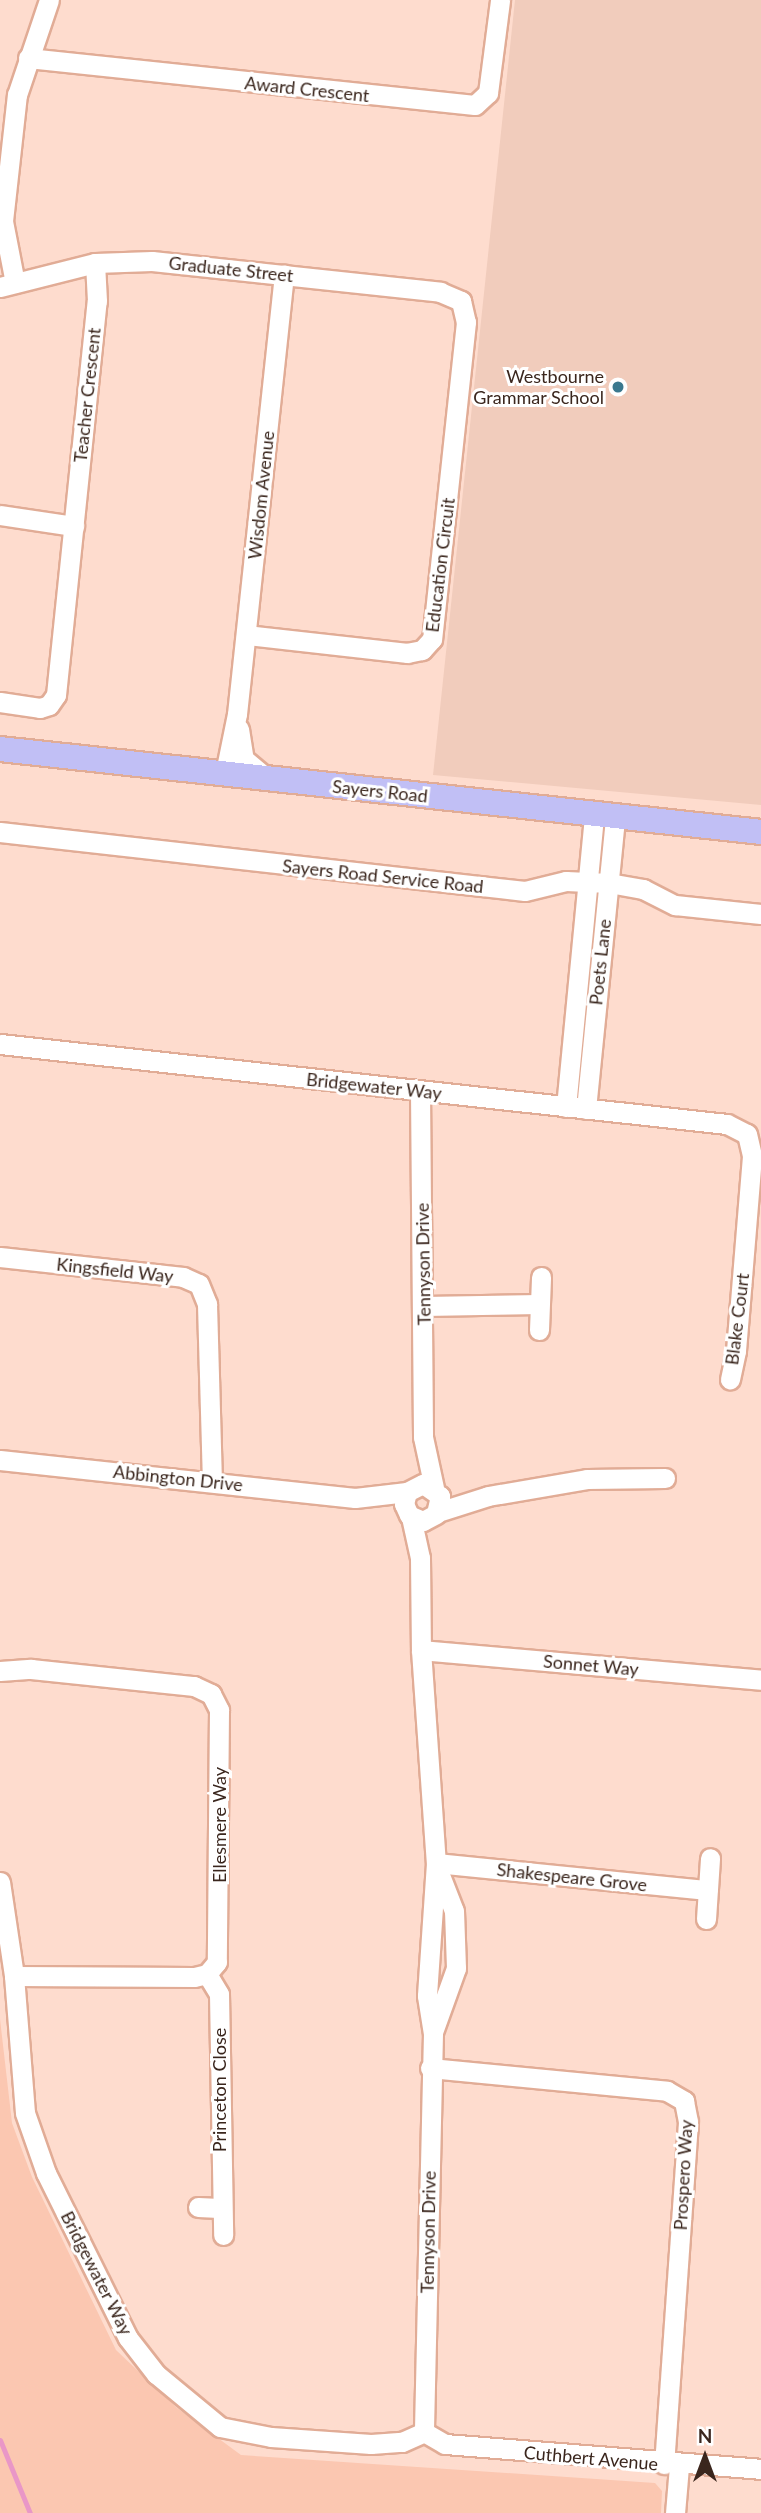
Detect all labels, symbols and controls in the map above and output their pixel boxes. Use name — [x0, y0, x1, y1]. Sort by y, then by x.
street label: Award Crescent — [244, 72, 370, 106]
street label: Graduate Street — [168, 252, 294, 286]
street label: Teacher Crescent — [69, 326, 105, 464]
place label: Westbourne Grammar School — [473, 366, 604, 408]
marker: Westbourne Grammar School — [610, 379, 626, 395]
street label: Wisdom Avenue — [243, 429, 279, 561]
street label: Education Circuit — [421, 496, 459, 634]
street label: Sayers Road — [331, 775, 429, 807]
street label: Sayers Road Service Road — [281, 855, 485, 897]
street label: Poets Lane — [585, 918, 615, 1006]
street label: Bridgewater Way — [305, 1068, 443, 1104]
street label: Tennyson Drive — [411, 1203, 435, 1325]
street label: Kingsfield Way — [55, 1253, 175, 1287]
street label: Blake Court — [721, 1272, 753, 1366]
street label: Abbington Drive — [112, 1460, 244, 1496]
street label: Sonnet Way — [542, 1650, 640, 1680]
street label: Ellesmere Way — [208, 1767, 230, 1883]
street label: Shakespeare Grove — [496, 1858, 648, 1896]
street label: Princeton Close — [208, 2028, 230, 2152]
street label: Prospero Way — [669, 2119, 697, 2231]
street label: Tennyson Drive — [416, 2171, 440, 2293]
street label: Bridgewater Way — [56, 2207, 138, 2339]
north arrow — [670, 2422, 740, 2492]
text: N — [698, 2424, 712, 2447]
street label: Cuthbert Avenue — [523, 2441, 659, 2475]

